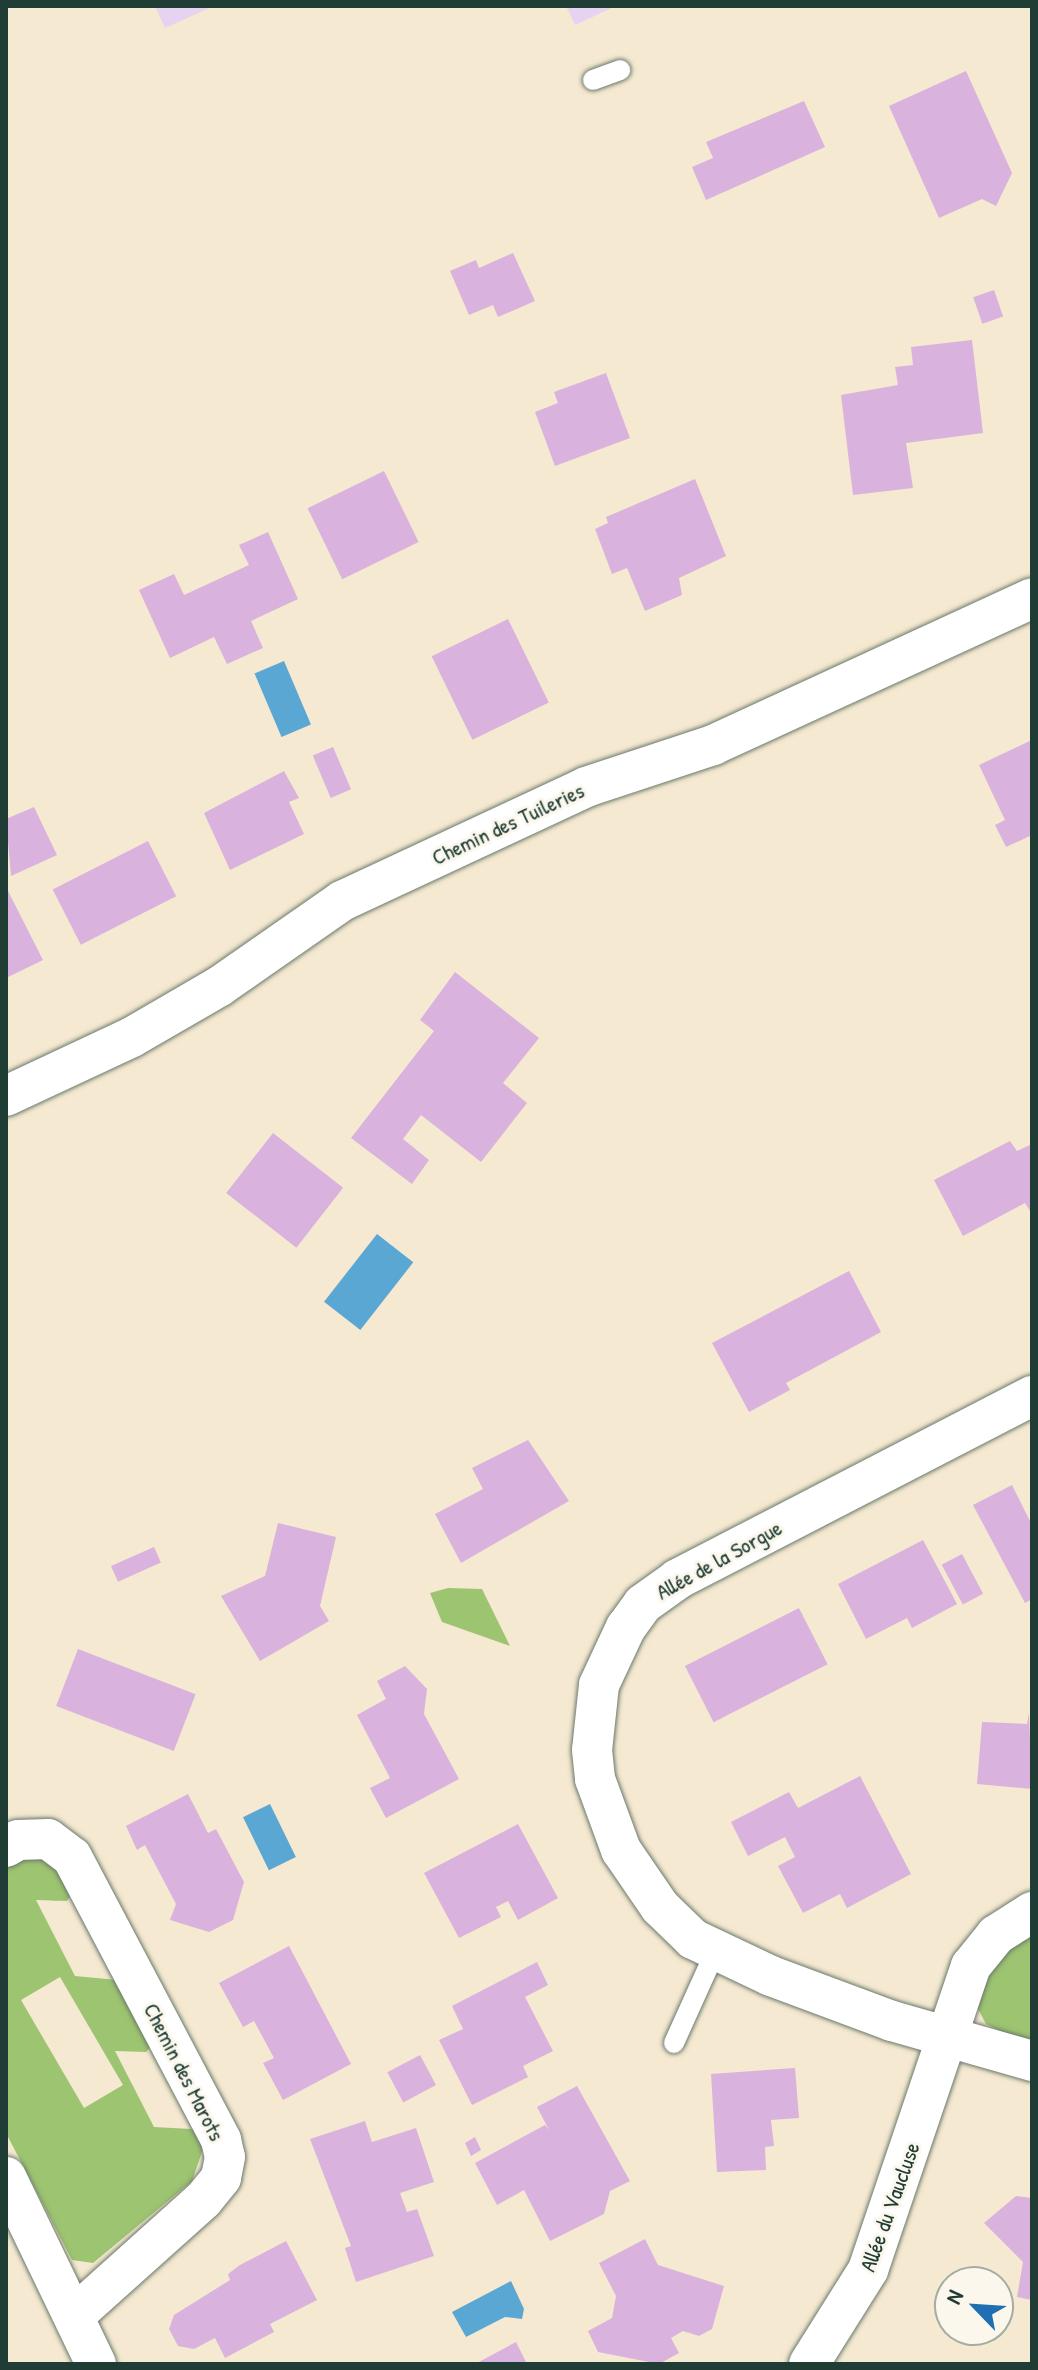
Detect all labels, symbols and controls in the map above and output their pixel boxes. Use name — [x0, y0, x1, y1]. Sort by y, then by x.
street label: Chemin des Tuileries — [428, 777, 588, 871]
street label: Allée de la Sorgue — [652, 1515, 786, 1605]
street label: Chemin des Marots — [138, 1999, 230, 2145]
street label: Allée du Vaucluse — [854, 2139, 926, 2275]
north arrow — [934, 2266, 1014, 2346]
text: N — [938, 2285, 970, 2308]

